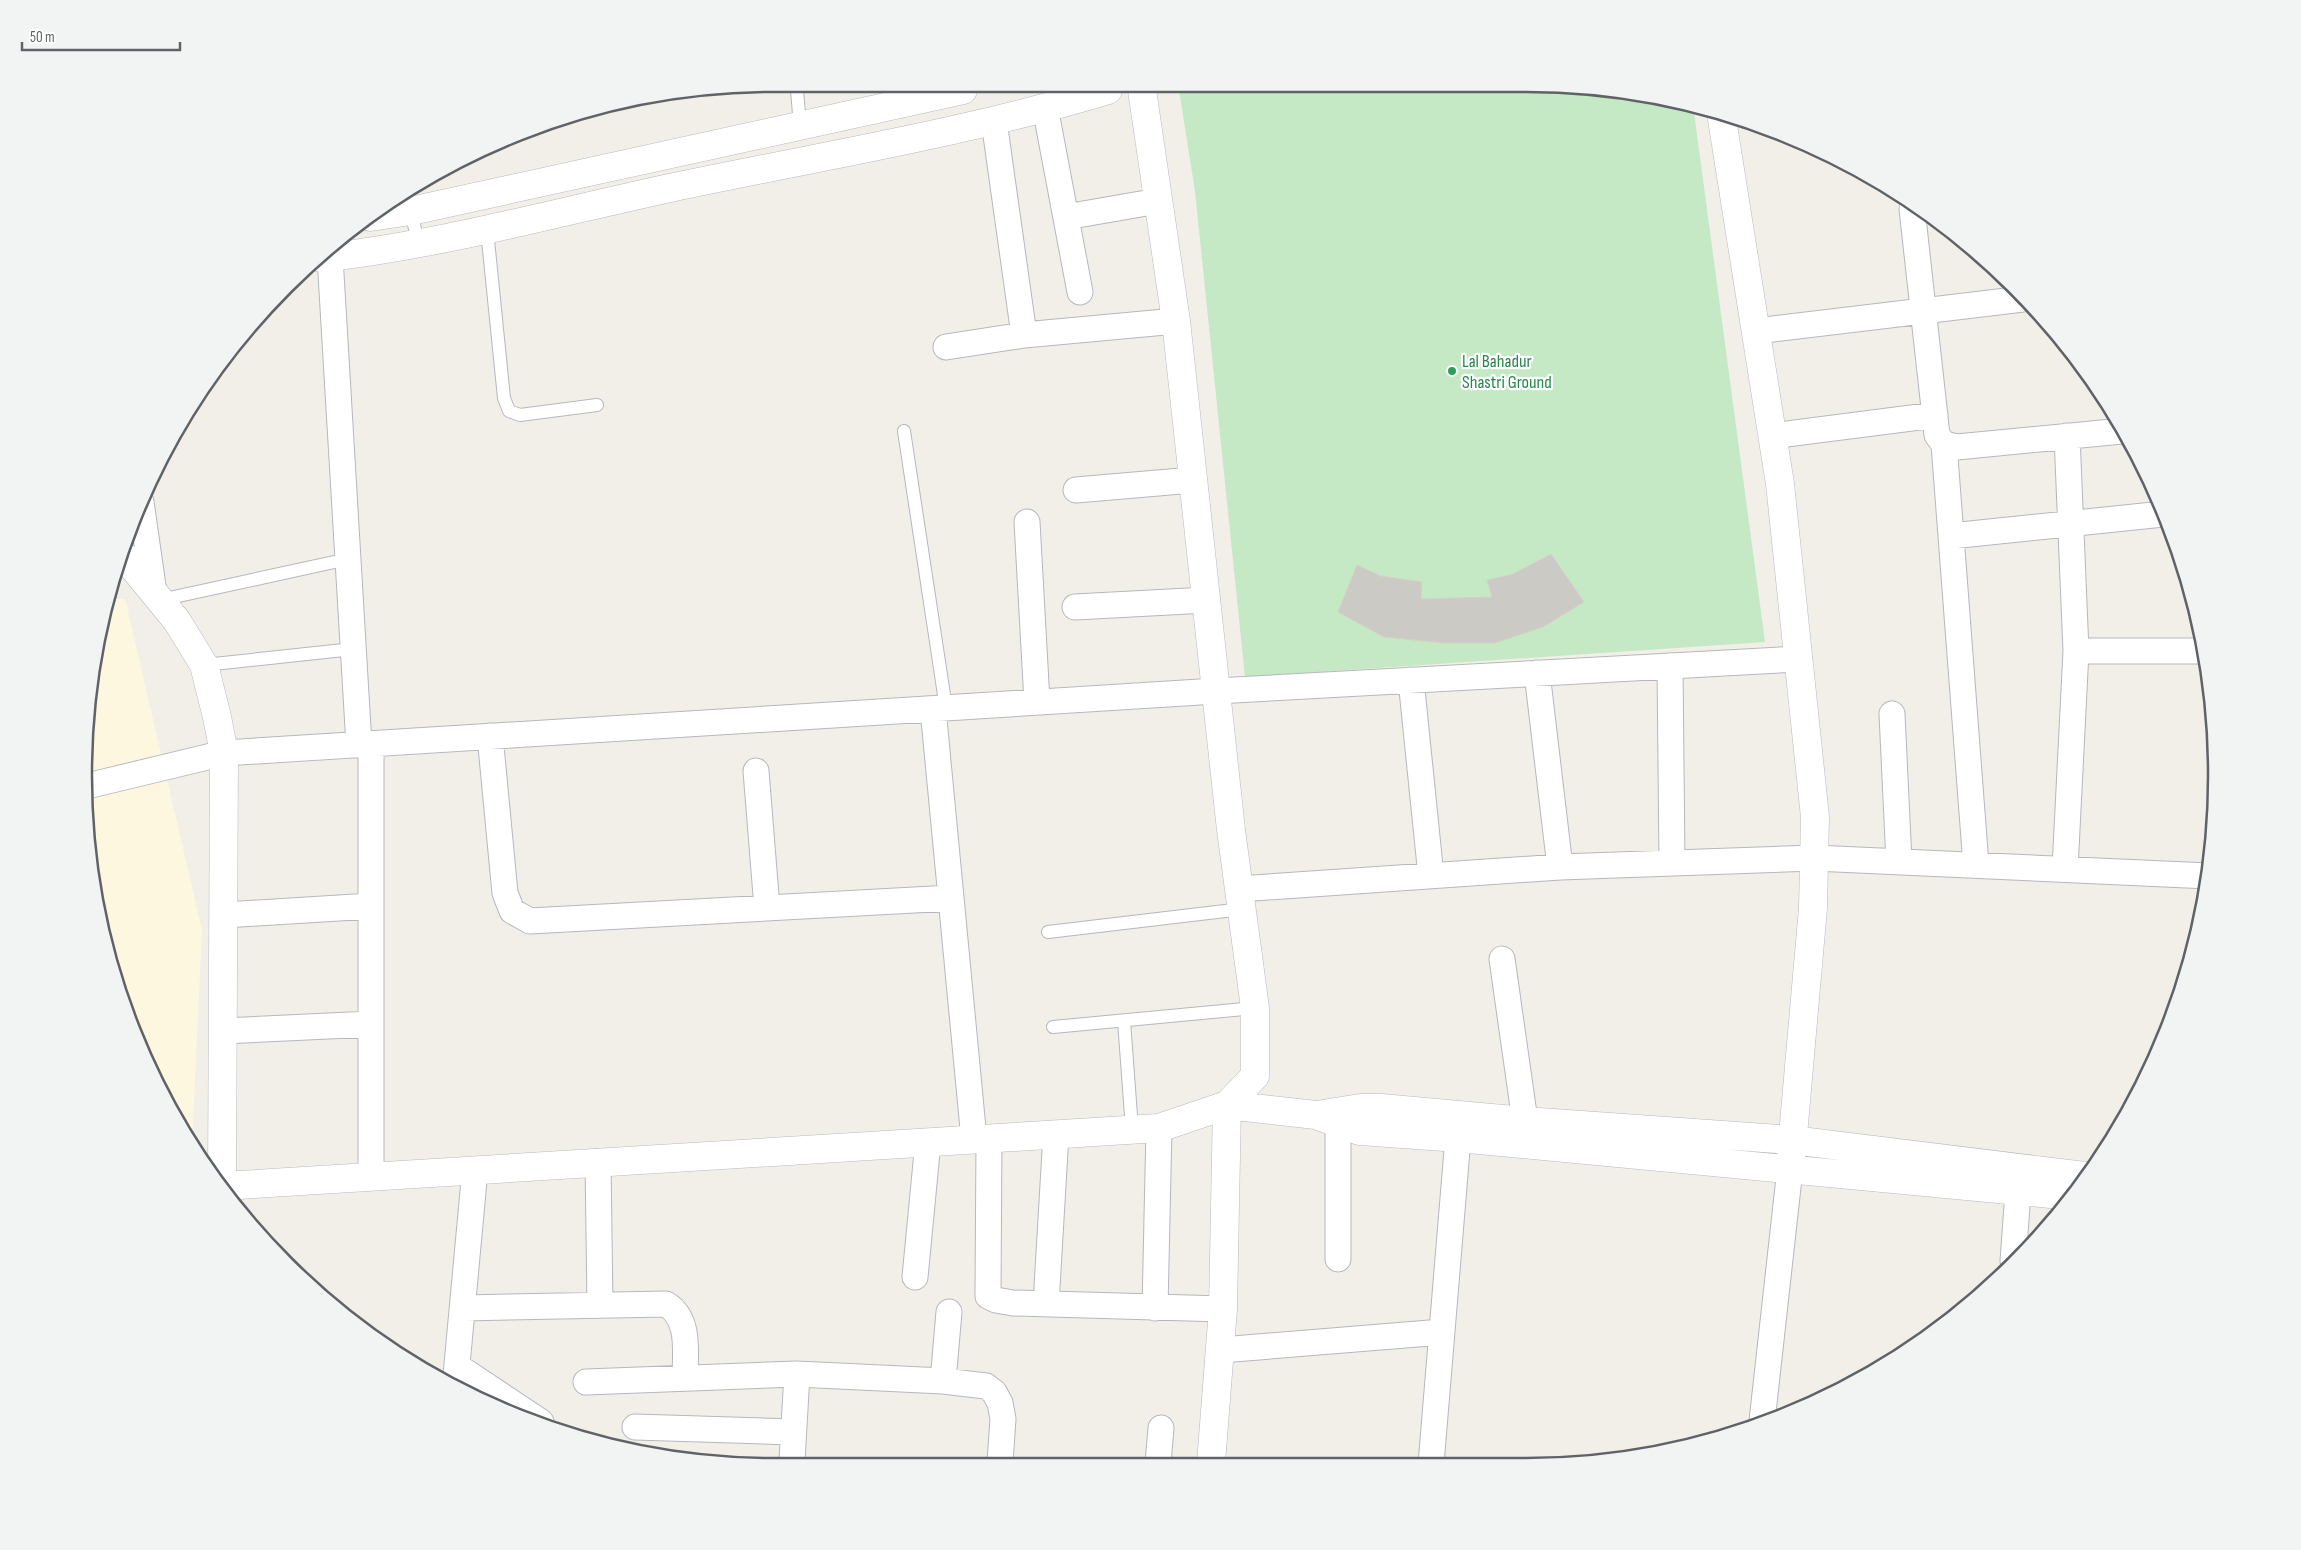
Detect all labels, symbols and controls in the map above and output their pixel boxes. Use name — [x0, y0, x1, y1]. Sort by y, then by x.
scale bar — [22, 20, 180, 52]
text: 50 m — [30, 28, 55, 47]
place label: Lal Bahadur Shastri Ground — [1462, 351, 1552, 393]
marker: Lal Bahadur Shastri Ground — [1446, 365, 1458, 377]

